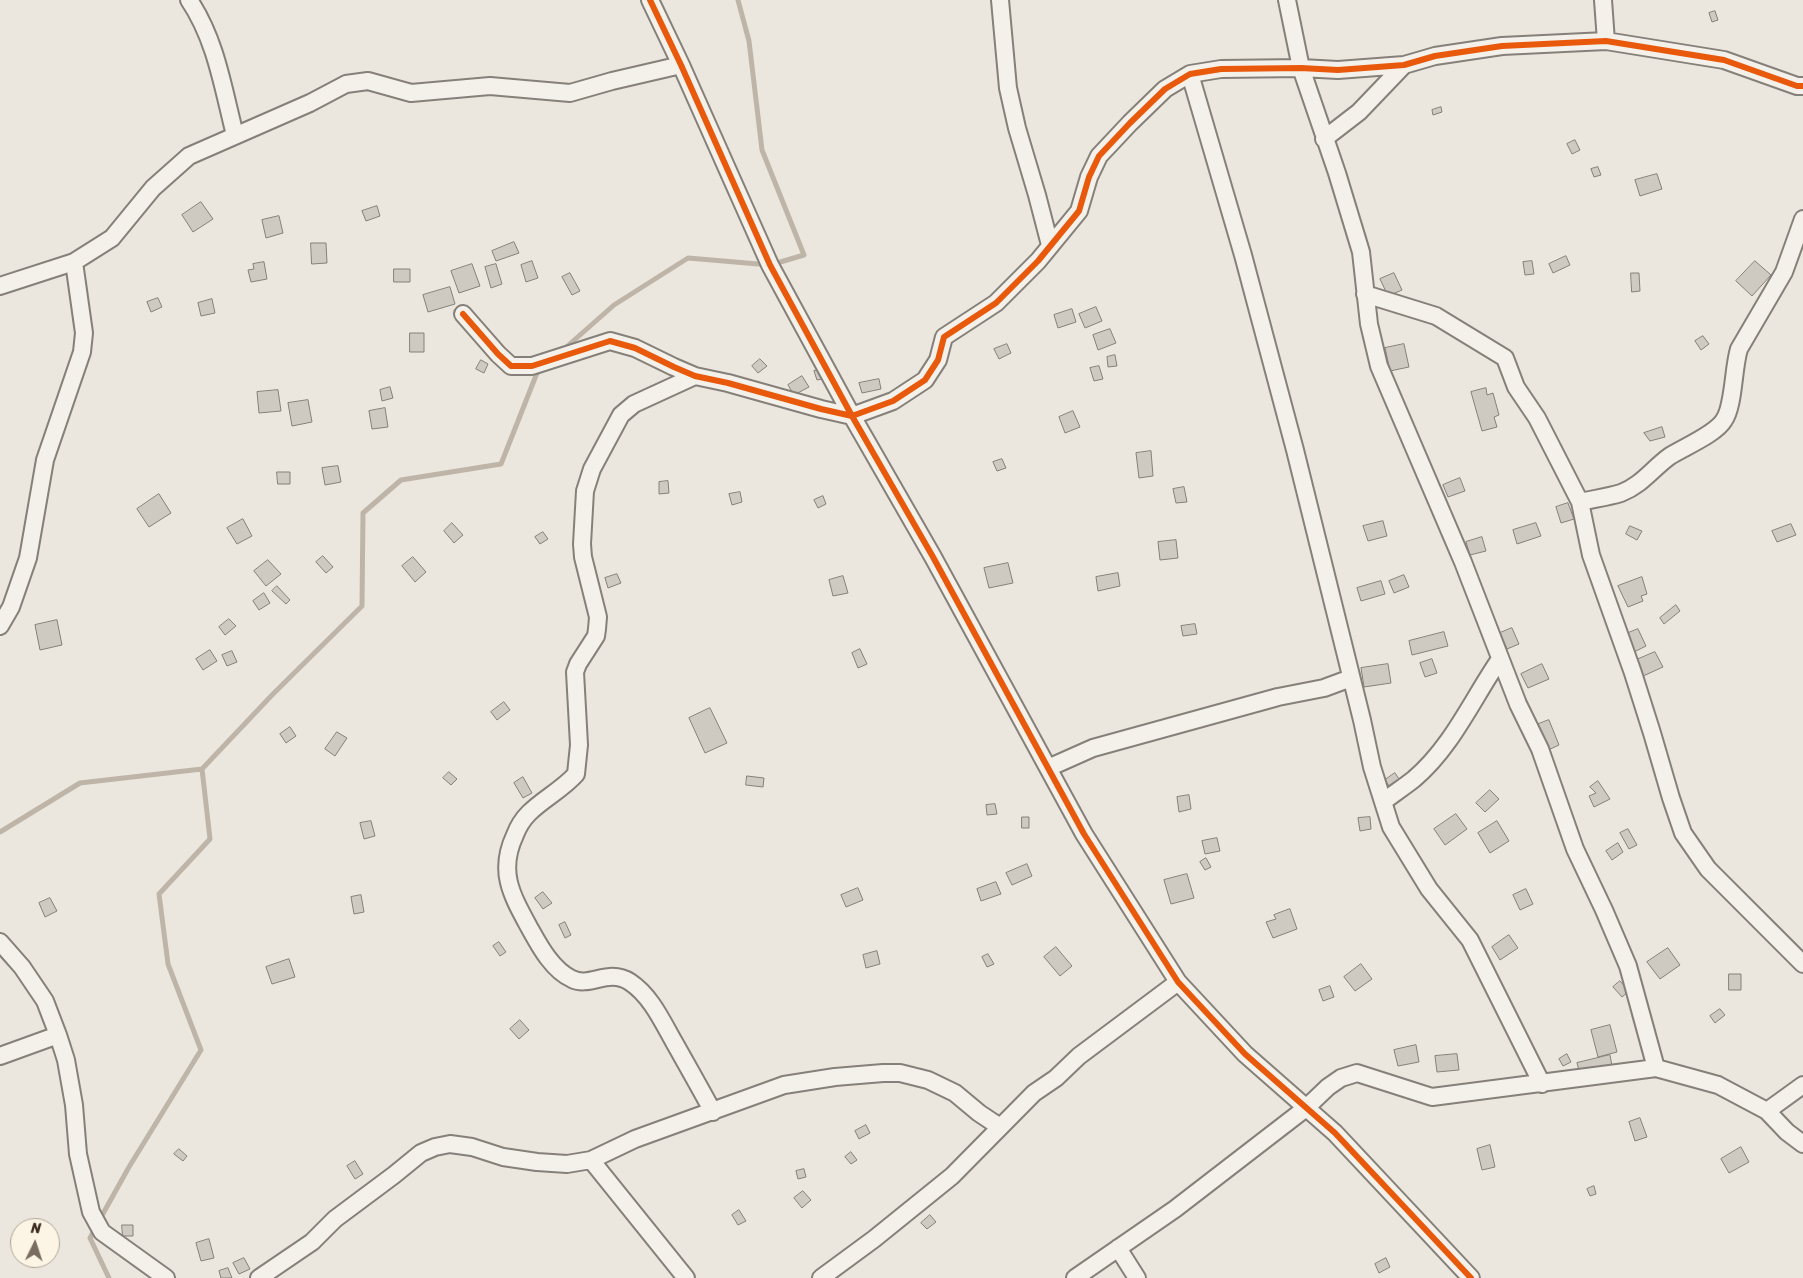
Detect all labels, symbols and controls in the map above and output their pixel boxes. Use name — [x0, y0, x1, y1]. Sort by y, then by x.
text: N — [30, 1216, 42, 1241]
north arrow — [10, 1218, 60, 1268]

